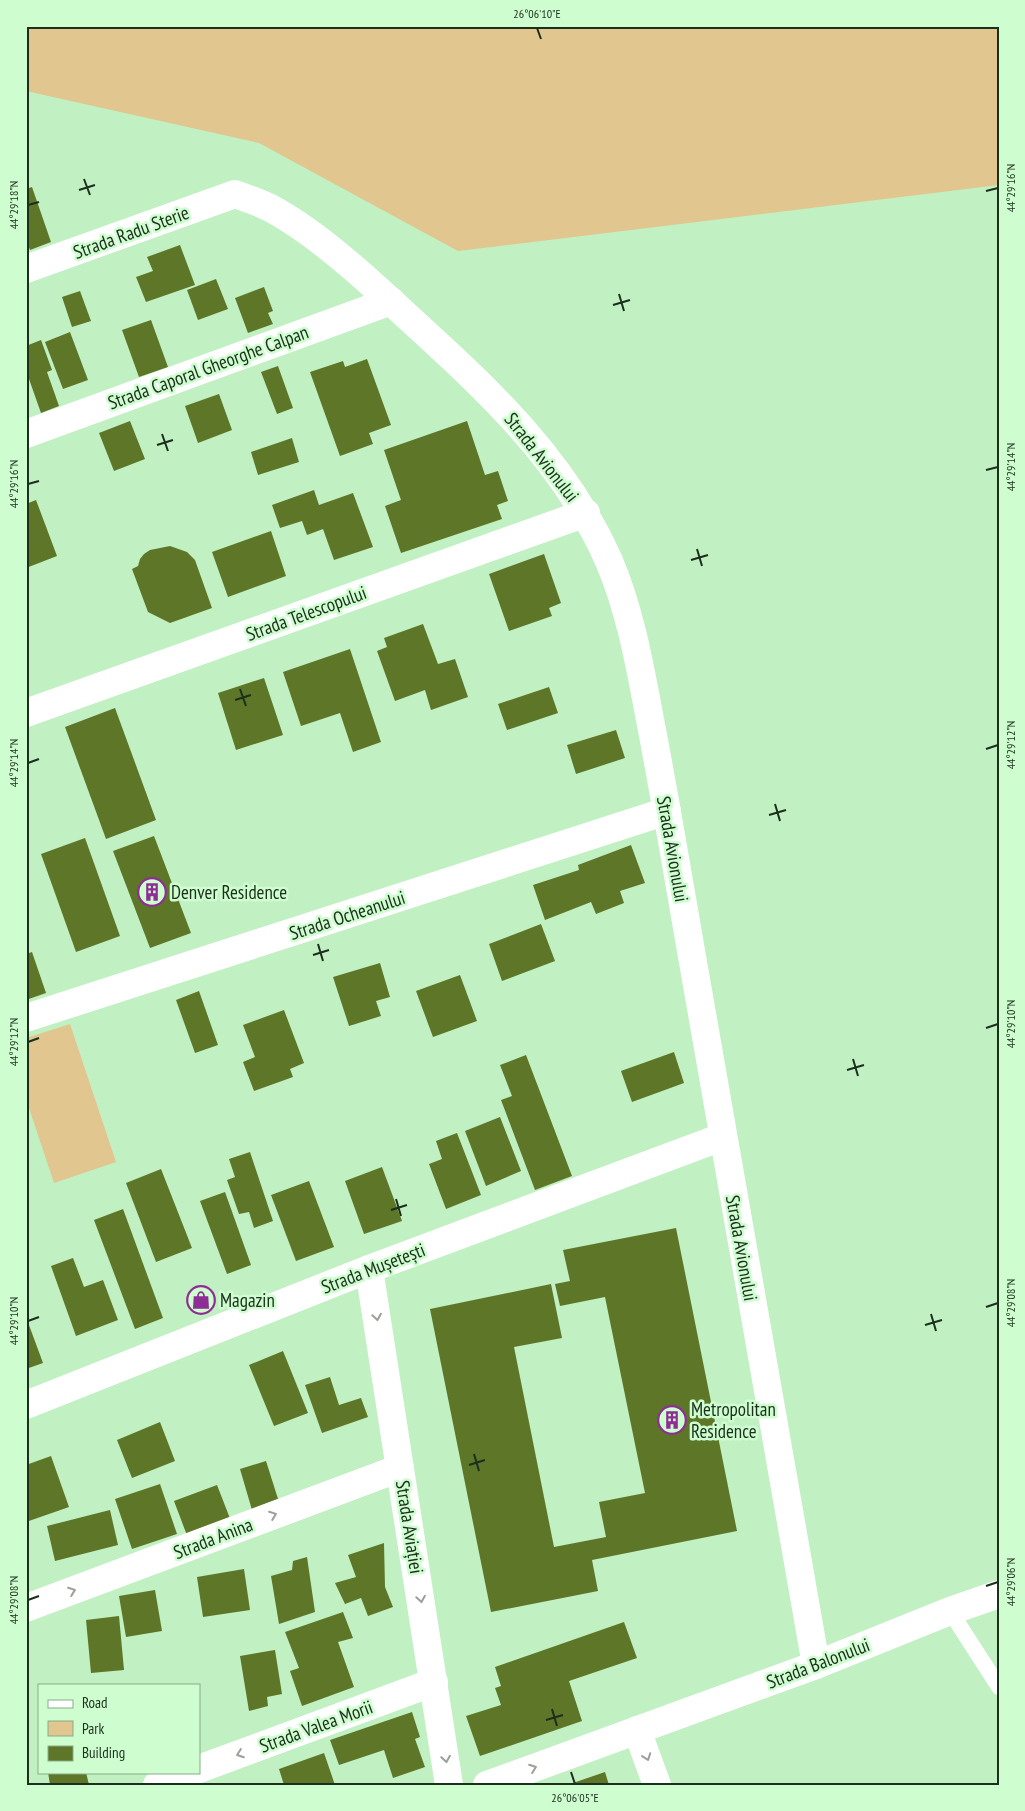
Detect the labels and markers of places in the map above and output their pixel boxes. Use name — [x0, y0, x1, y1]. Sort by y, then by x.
building icon: Denver Residence — [137, 877, 167, 907]
place label: Denver Residence — [171, 880, 287, 904]
shop icon: Magazin — [186, 1285, 216, 1315]
place label: Magazin — [220, 1288, 275, 1312]
place label: Metropolitan Residence — [691, 1397, 776, 1443]
building icon: Metropolitan Residence — [657, 1405, 687, 1435]

